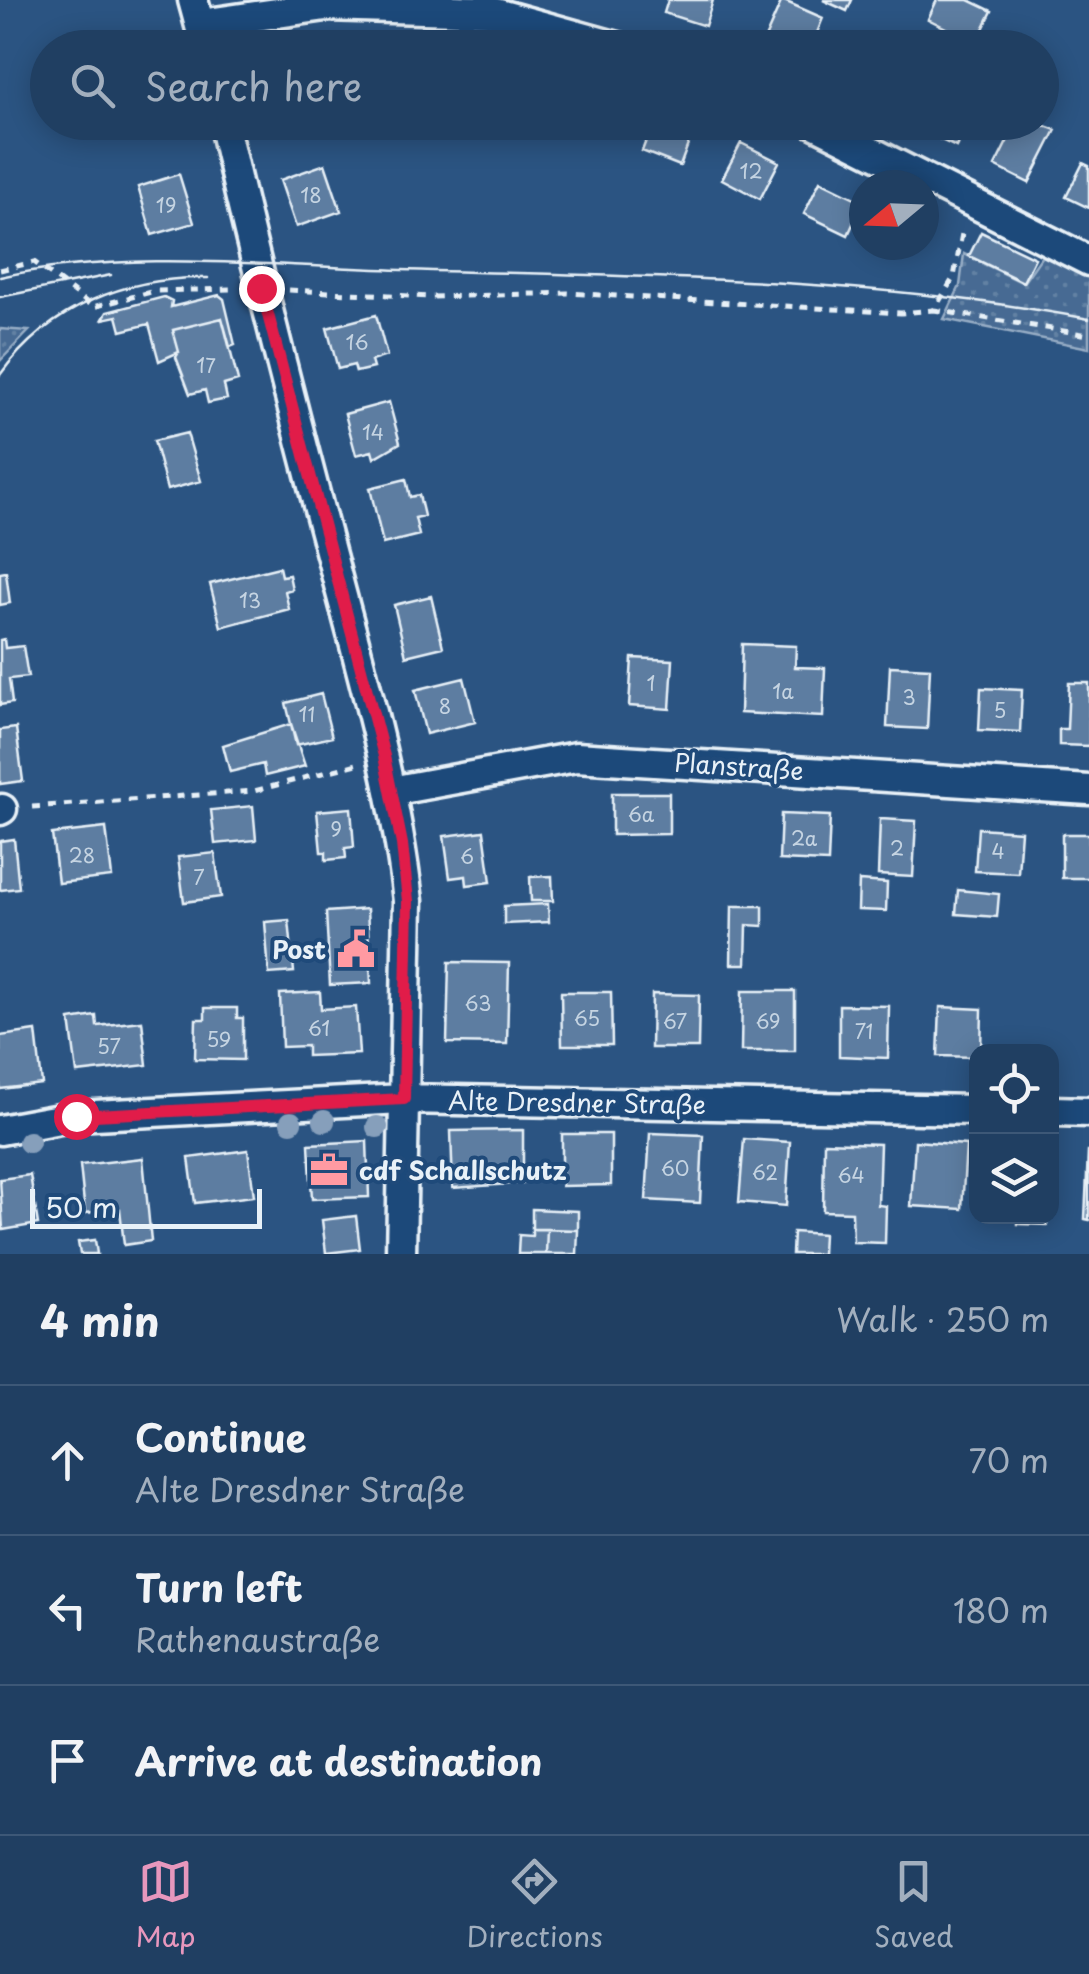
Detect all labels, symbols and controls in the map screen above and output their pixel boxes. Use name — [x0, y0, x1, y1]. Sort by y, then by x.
search box — [30, 30, 1059, 140]
text: Search here — [145, 57, 362, 114]
icon: search — [65, 58, 120, 113]
house number: 12 — [739, 156, 763, 186]
north arrow — [849, 170, 939, 260]
house number: 18 — [300, 180, 322, 210]
house number: 19 — [156, 190, 176, 220]
route end — [239, 266, 285, 312]
house number: 16 — [346, 327, 369, 357]
house number: 17 — [196, 350, 216, 380]
house number: 14 — [362, 417, 384, 447]
house number: 13 — [239, 585, 261, 615]
house number: 1 — [647, 668, 655, 698]
house number: 1a — [772, 676, 794, 706]
house number: 3 — [902, 682, 916, 712]
house number: 8 — [439, 691, 451, 721]
house number: 5 — [994, 695, 1006, 725]
house number: 11 — [299, 699, 315, 729]
street label: Planstraße — [673, 743, 805, 789]
house number: 6a — [628, 799, 655, 829]
house number: 9 — [330, 814, 342, 844]
house number: 2a — [791, 823, 818, 853]
house number: 2 — [890, 833, 904, 863]
house number: 4 — [991, 836, 1005, 866]
house number: 28 — [69, 840, 95, 870]
house number: 6 — [460, 841, 474, 871]
house number: 7 — [193, 862, 205, 892]
public building icon: Post — [335, 928, 377, 970]
place label: Post — [272, 930, 326, 968]
house number: 63 — [465, 988, 491, 1018]
house number: 65 — [574, 1003, 600, 1033]
house number: 67 — [663, 1006, 687, 1036]
house number: 69 — [755, 1006, 781, 1036]
house number: 61 — [308, 1013, 330, 1043]
house number: 71 — [855, 1016, 873, 1046]
house number: 59 — [207, 1024, 231, 1054]
house number: 57 — [97, 1031, 121, 1061]
map controls — [969, 1044, 1059, 1224]
button: locate — [969, 1044, 1059, 1134]
street label: Alte Dresdner Straße — [448, 1081, 706, 1123]
route start — [54, 1094, 100, 1140]
button: layers — [969, 1134, 1059, 1224]
office icon: cdf Schallschutz — [308, 1149, 350, 1191]
place label: cdf Schallschutz — [359, 1151, 567, 1189]
house number: 60 — [661, 1153, 689, 1183]
house number: 62 — [752, 1157, 778, 1187]
house number: 64 — [837, 1160, 865, 1190]
scale bar — [30, 1184, 262, 1228]
text: 50 m — [45, 1185, 118, 1228]
text: 4 min — [40, 1288, 160, 1351]
text: Walk · 250 m — [836, 1295, 1049, 1343]
text: Continue — [135, 1408, 306, 1465]
icon: ahead — [40, 1433, 95, 1488]
text: 70 m — [969, 1436, 1049, 1484]
text: Alte Dresdner Straße — [135, 1465, 465, 1513]
text: Turn left — [135, 1558, 303, 1615]
icon: left — [40, 1583, 95, 1638]
text: 180 m — [953, 1586, 1049, 1634]
text: Rathenaustraße — [135, 1615, 380, 1663]
text: Arrive at destination — [135, 1732, 543, 1789]
icon: arrive — [40, 1733, 95, 1788]
tab: Map — [136, 1854, 195, 1957]
tab: Directions — [467, 1854, 603, 1957]
tab: Saved — [874, 1854, 953, 1957]

